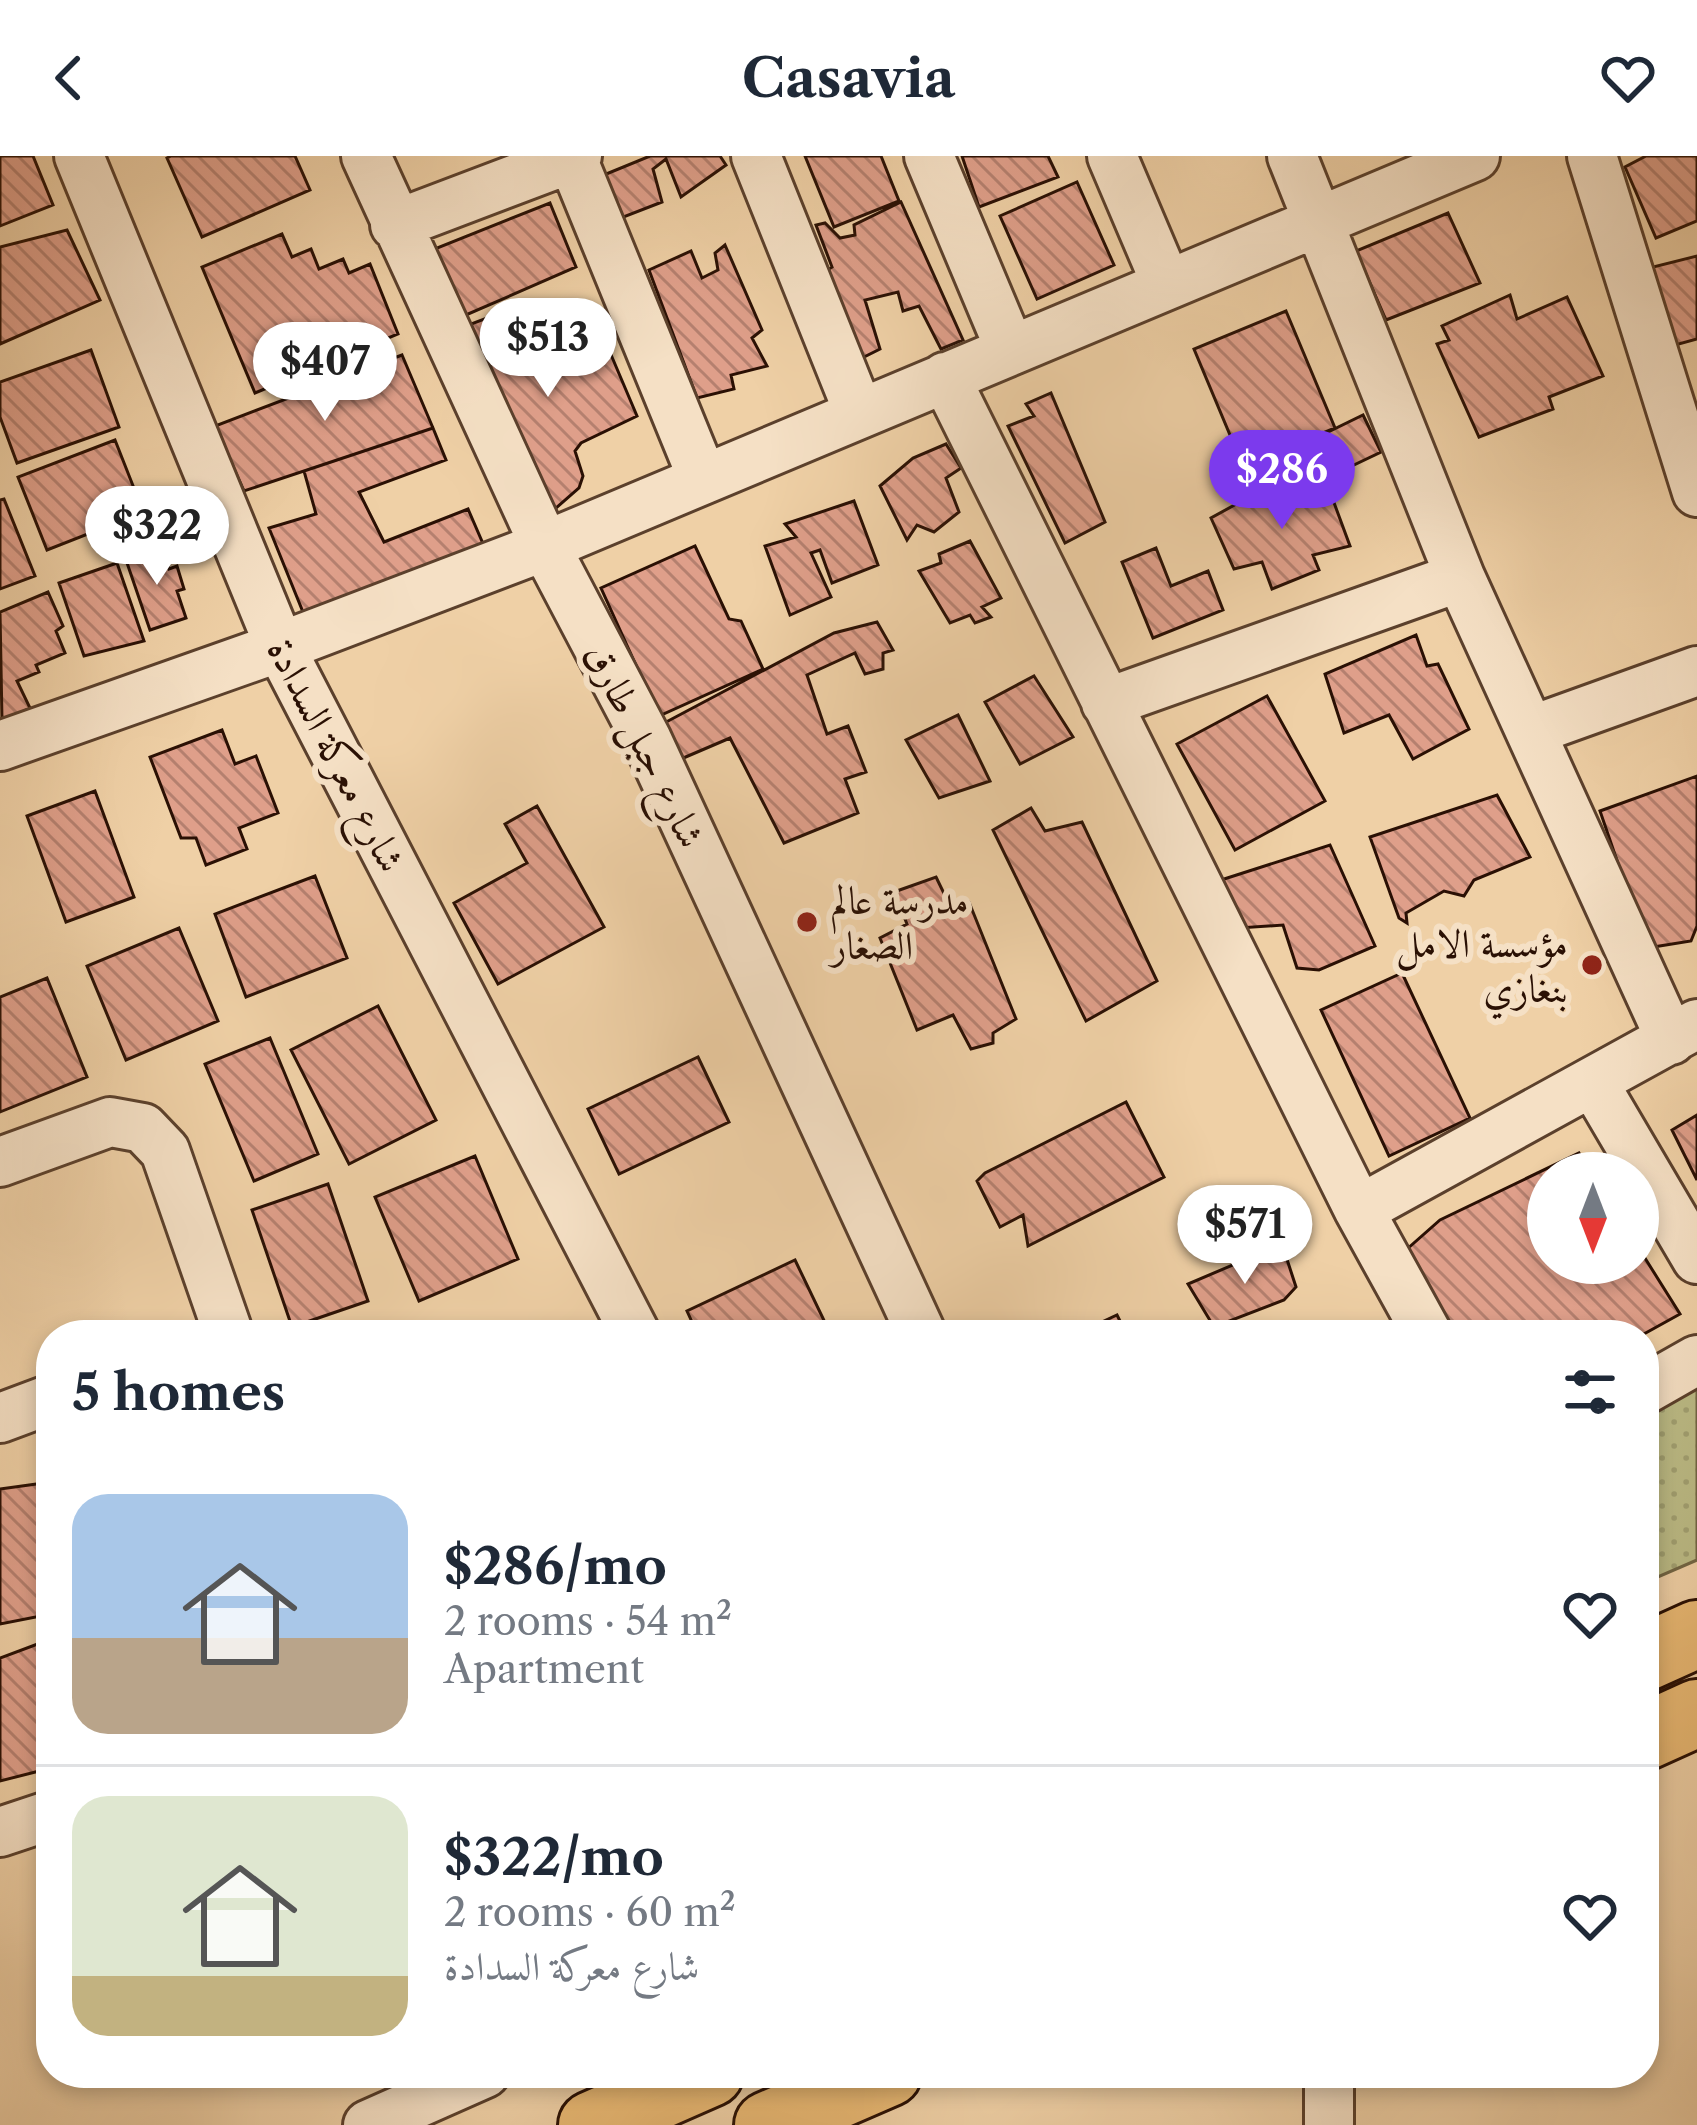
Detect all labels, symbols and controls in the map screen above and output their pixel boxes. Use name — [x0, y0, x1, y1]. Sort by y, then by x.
icon: back — [36, 45, 102, 111]
text: Casavia — [742, 45, 955, 111]
icon: heart — [1595, 45, 1661, 111]
pin: $513 — [477, 298, 619, 400]
text: $513 — [507, 313, 589, 361]
pin: $407 — [254, 322, 396, 424]
text: $407 — [280, 337, 370, 385]
pin: $286 — [1211, 430, 1353, 532]
text: $286 — [1236, 445, 1328, 493]
pin: $322 — [86, 486, 228, 588]
text: $322 — [112, 501, 202, 549]
street label: شارع معركة السدادة — [250, 630, 416, 884]
street label: شارع جبل طارق — [568, 635, 716, 859]
place label: مدرسة عالم الصغار — [827, 876, 969, 969]
marker: مدرسة عالم الصغار — [794, 909, 820, 935]
place label: مؤسسة الامل بنغازي — [1396, 919, 1568, 1020]
marker: مؤسسة الامل بنغازي — [1579, 952, 1605, 978]
north arrow — [1527, 1152, 1659, 1284]
map controls — [1527, 1152, 1659, 1284]
pin: $571 — [1174, 1185, 1316, 1287]
text: $571 — [1204, 1200, 1286, 1248]
icon: filters — [1557, 1359, 1623, 1425]
text: 5 homes — [72, 1361, 285, 1423]
text: $286/mo — [444, 1535, 667, 1597]
icon: home — [168, 1542, 312, 1686]
icon: heart — [1557, 1581, 1623, 1647]
text: 2 rooms · 54 m² — [444, 1597, 732, 1645]
text: Apartment — [444, 1645, 644, 1693]
text: $322/mo — [444, 1826, 664, 1888]
icon: home — [168, 1844, 312, 1988]
icon: heart — [1557, 1883, 1623, 1949]
text: 2 rooms · 60 m² — [444, 1888, 736, 1936]
text: شارع معركة السدادة — [444, 1942, 700, 1990]

